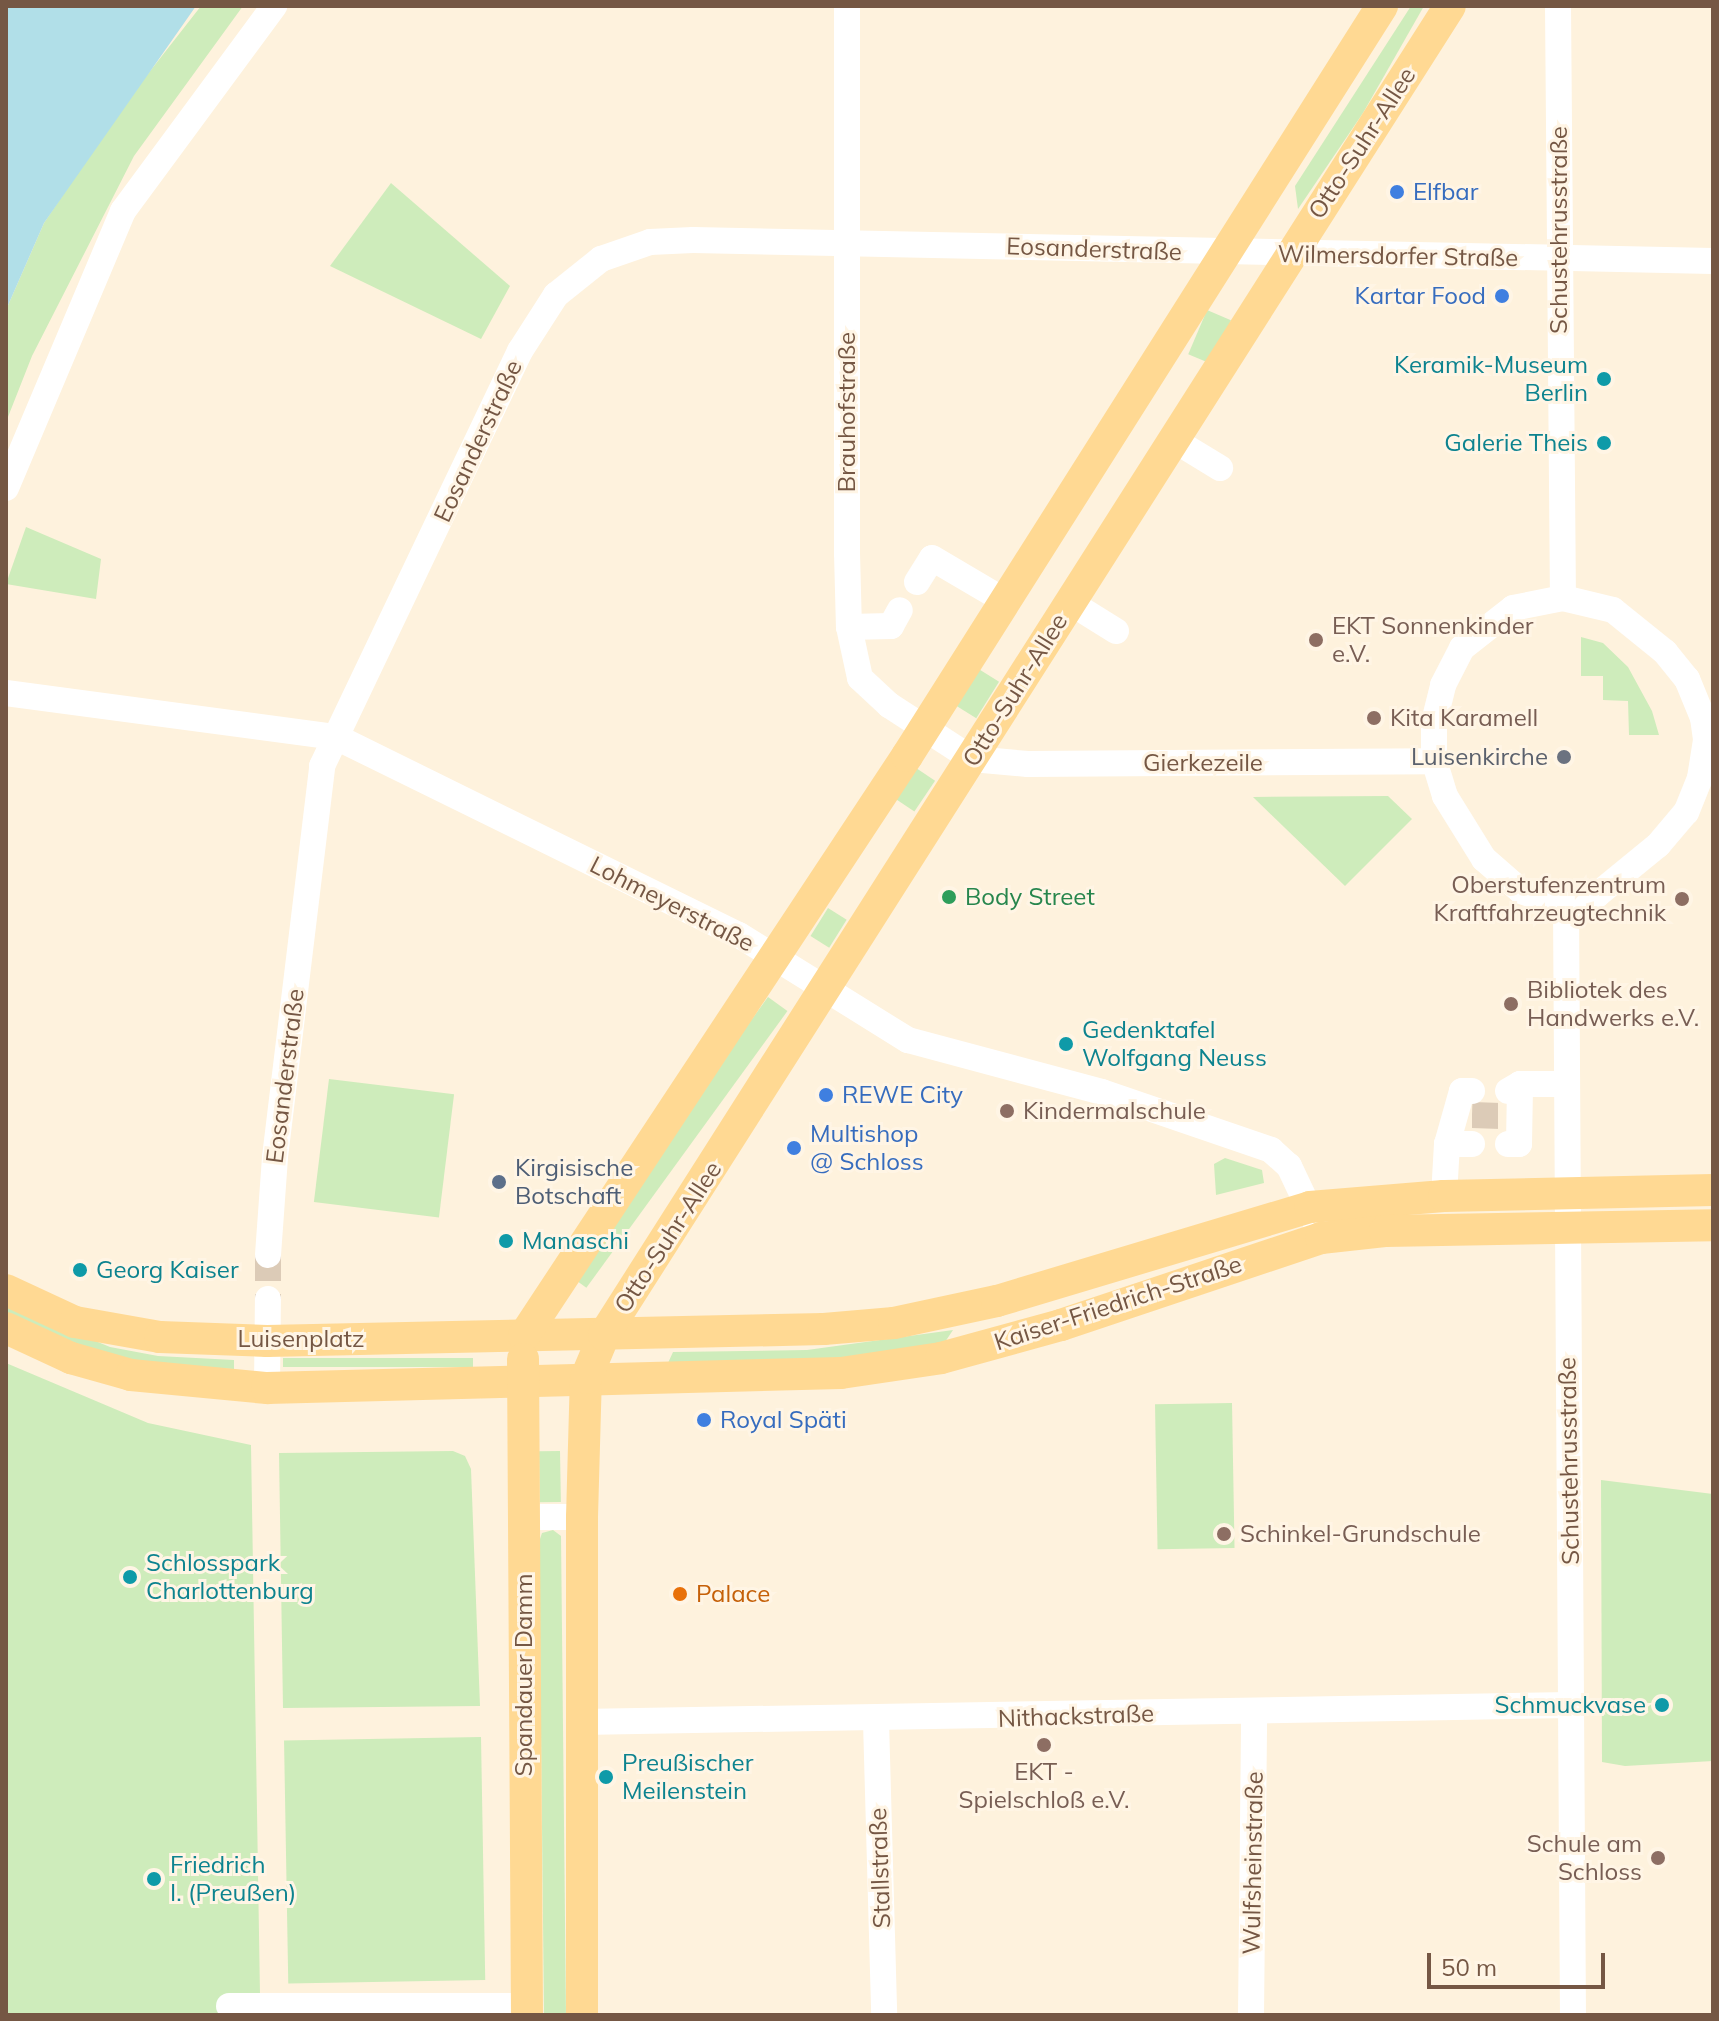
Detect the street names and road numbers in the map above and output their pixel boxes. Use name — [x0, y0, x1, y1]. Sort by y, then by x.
street label: Otto-Suhr-Allee — [1302, 62, 1422, 224]
street label: Schustehrusstraße — [1545, 126, 1573, 334]
street label: Eosanderstraße — [1006, 232, 1182, 266]
street label: Wilmersdorfer Straße — [1277, 240, 1519, 272]
street label: Brauhofstraße — [833, 332, 861, 492]
street label: Eosanderstraße — [428, 355, 528, 527]
street label: Otto-Suhr-Allee — [956, 608, 1074, 772]
street label: Gierkezeile — [1143, 749, 1263, 777]
street label: Lohmeyerstraße — [585, 850, 759, 958]
street label: Eosanderstraße — [260, 987, 310, 1165]
street label: Otto-Suhr-Allee — [608, 1156, 728, 1318]
street label: Kaiser-Friedrich-Straße — [991, 1249, 1245, 1357]
street label: Luisenplatz — [238, 1325, 364, 1353]
street label: Schustehrusstraße — [1553, 1357, 1585, 1565]
street label: Spandauer Damm — [510, 1574, 538, 1776]
street label: Nithackstraße — [998, 1699, 1154, 1733]
street label: Wulfsheinstraße — [1237, 1771, 1269, 1955]
street label: Stallstraße — [864, 1807, 896, 1929]

